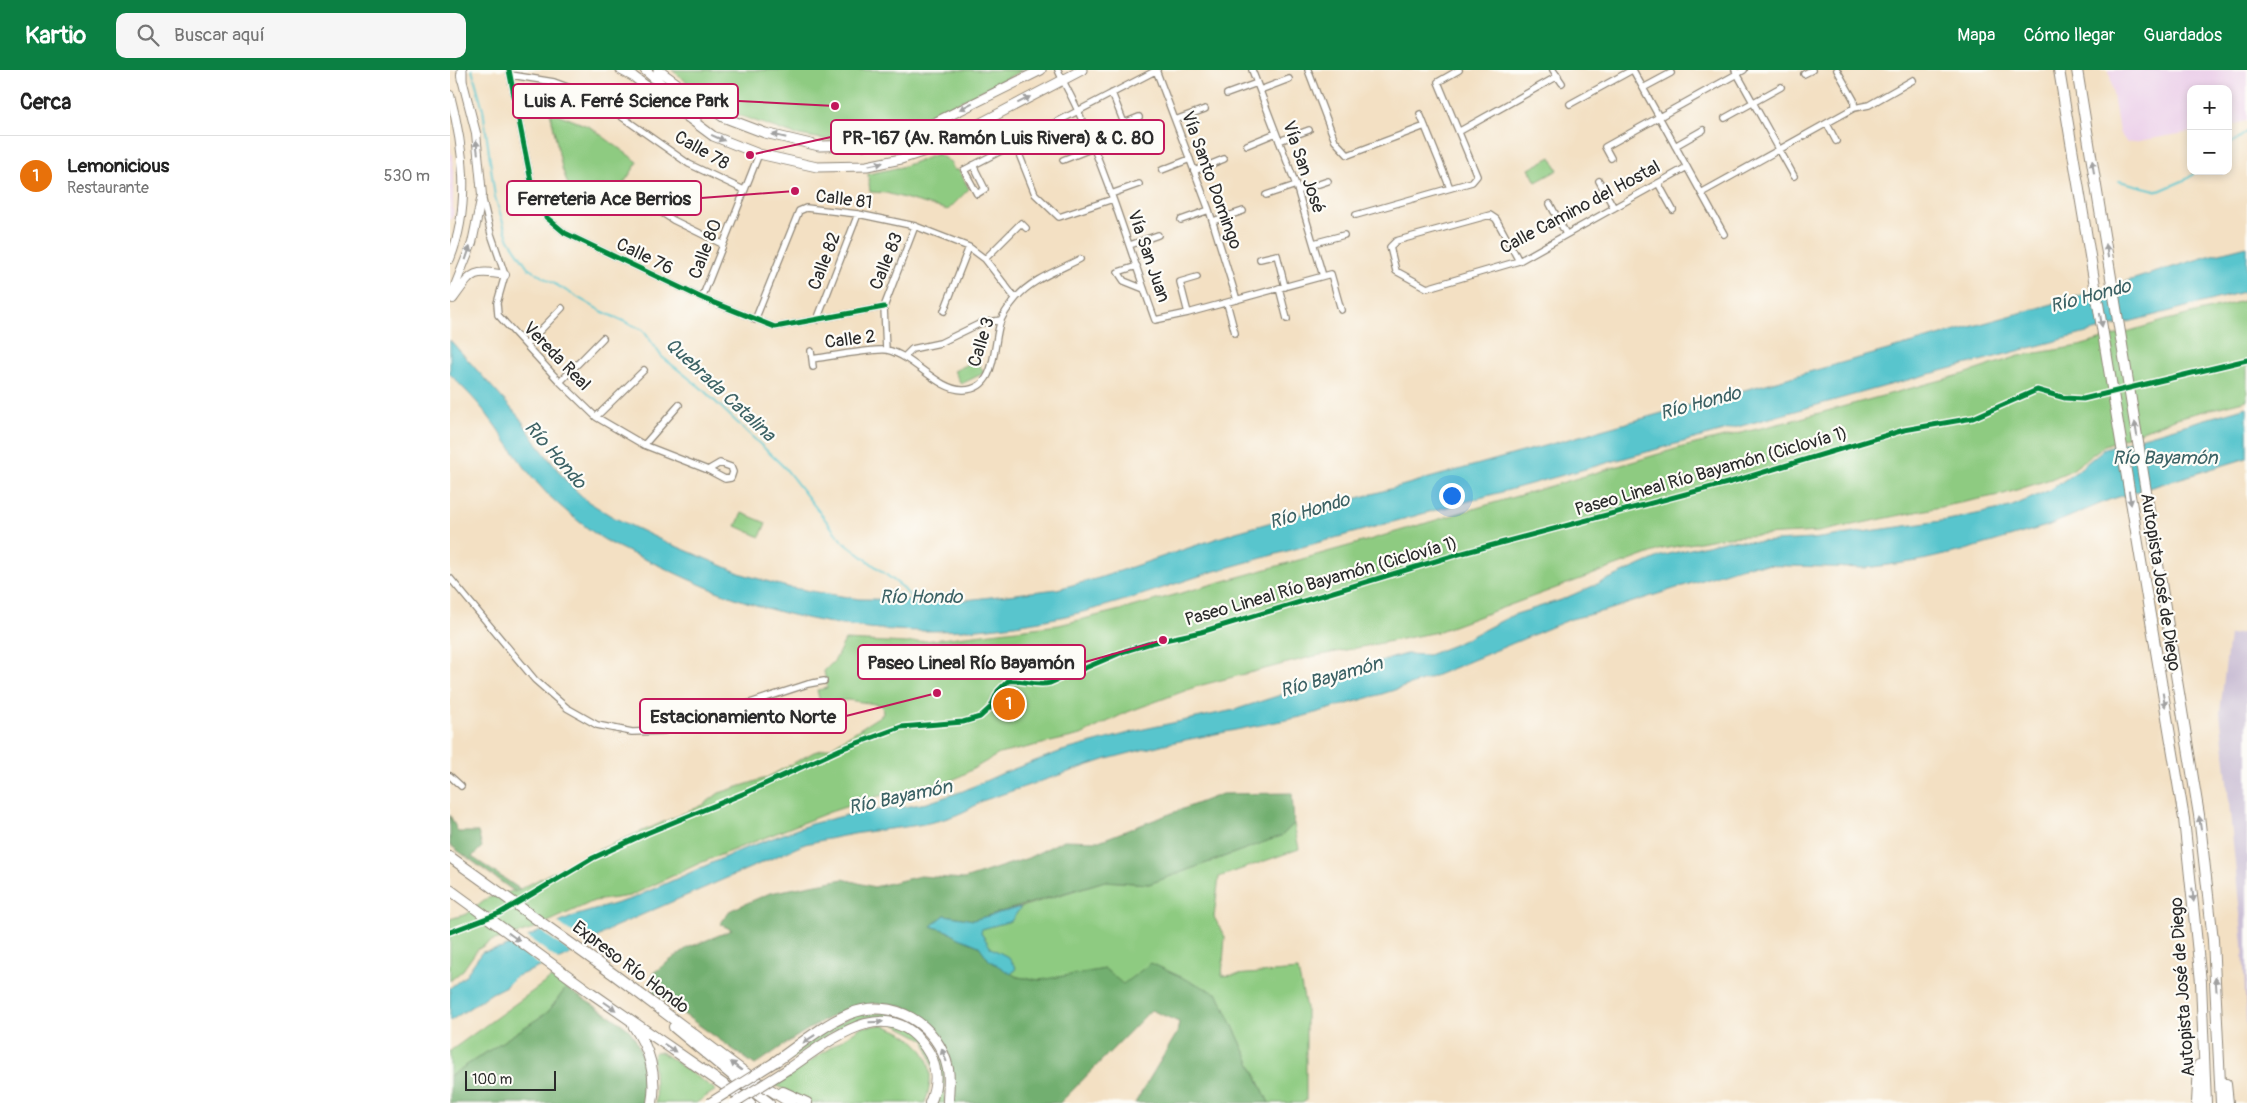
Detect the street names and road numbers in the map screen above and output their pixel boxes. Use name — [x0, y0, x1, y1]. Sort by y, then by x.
street label: Vía Santo Domingo — [1176, 108, 1247, 253]
street label: Vía San José — [1277, 118, 1330, 216]
street label: Calle 78 — [670, 126, 733, 175]
street label: Calle Camino del Hostal — [1496, 155, 1664, 259]
street label: Calle 81 — [814, 185, 874, 214]
street label: Vía San Juan — [1122, 207, 1175, 305]
street label: Calle 80 — [684, 216, 727, 282]
street label: Calle 82 — [803, 229, 846, 293]
street label: Calle 83 — [865, 229, 908, 293]
street label: Calle 76 — [612, 233, 677, 280]
street label: Calle 3 — [963, 314, 1000, 370]
street label: Vereda Real — [518, 317, 595, 396]
street label: Calle 2 — [823, 325, 877, 354]
street label: Paseo Lineal Río Bayamón (Ciclovía 1) — [1572, 422, 1850, 521]
street label: Autopista José de Diego — [2135, 491, 2186, 673]
street label: Paseo Lineal Río Bayamón (Ciclovía 1) — [1182, 532, 1460, 631]
street label: Autopista José de Diego — [2165, 896, 2200, 1078]
street label: Expreso Río Hondo — [568, 916, 694, 1019]

